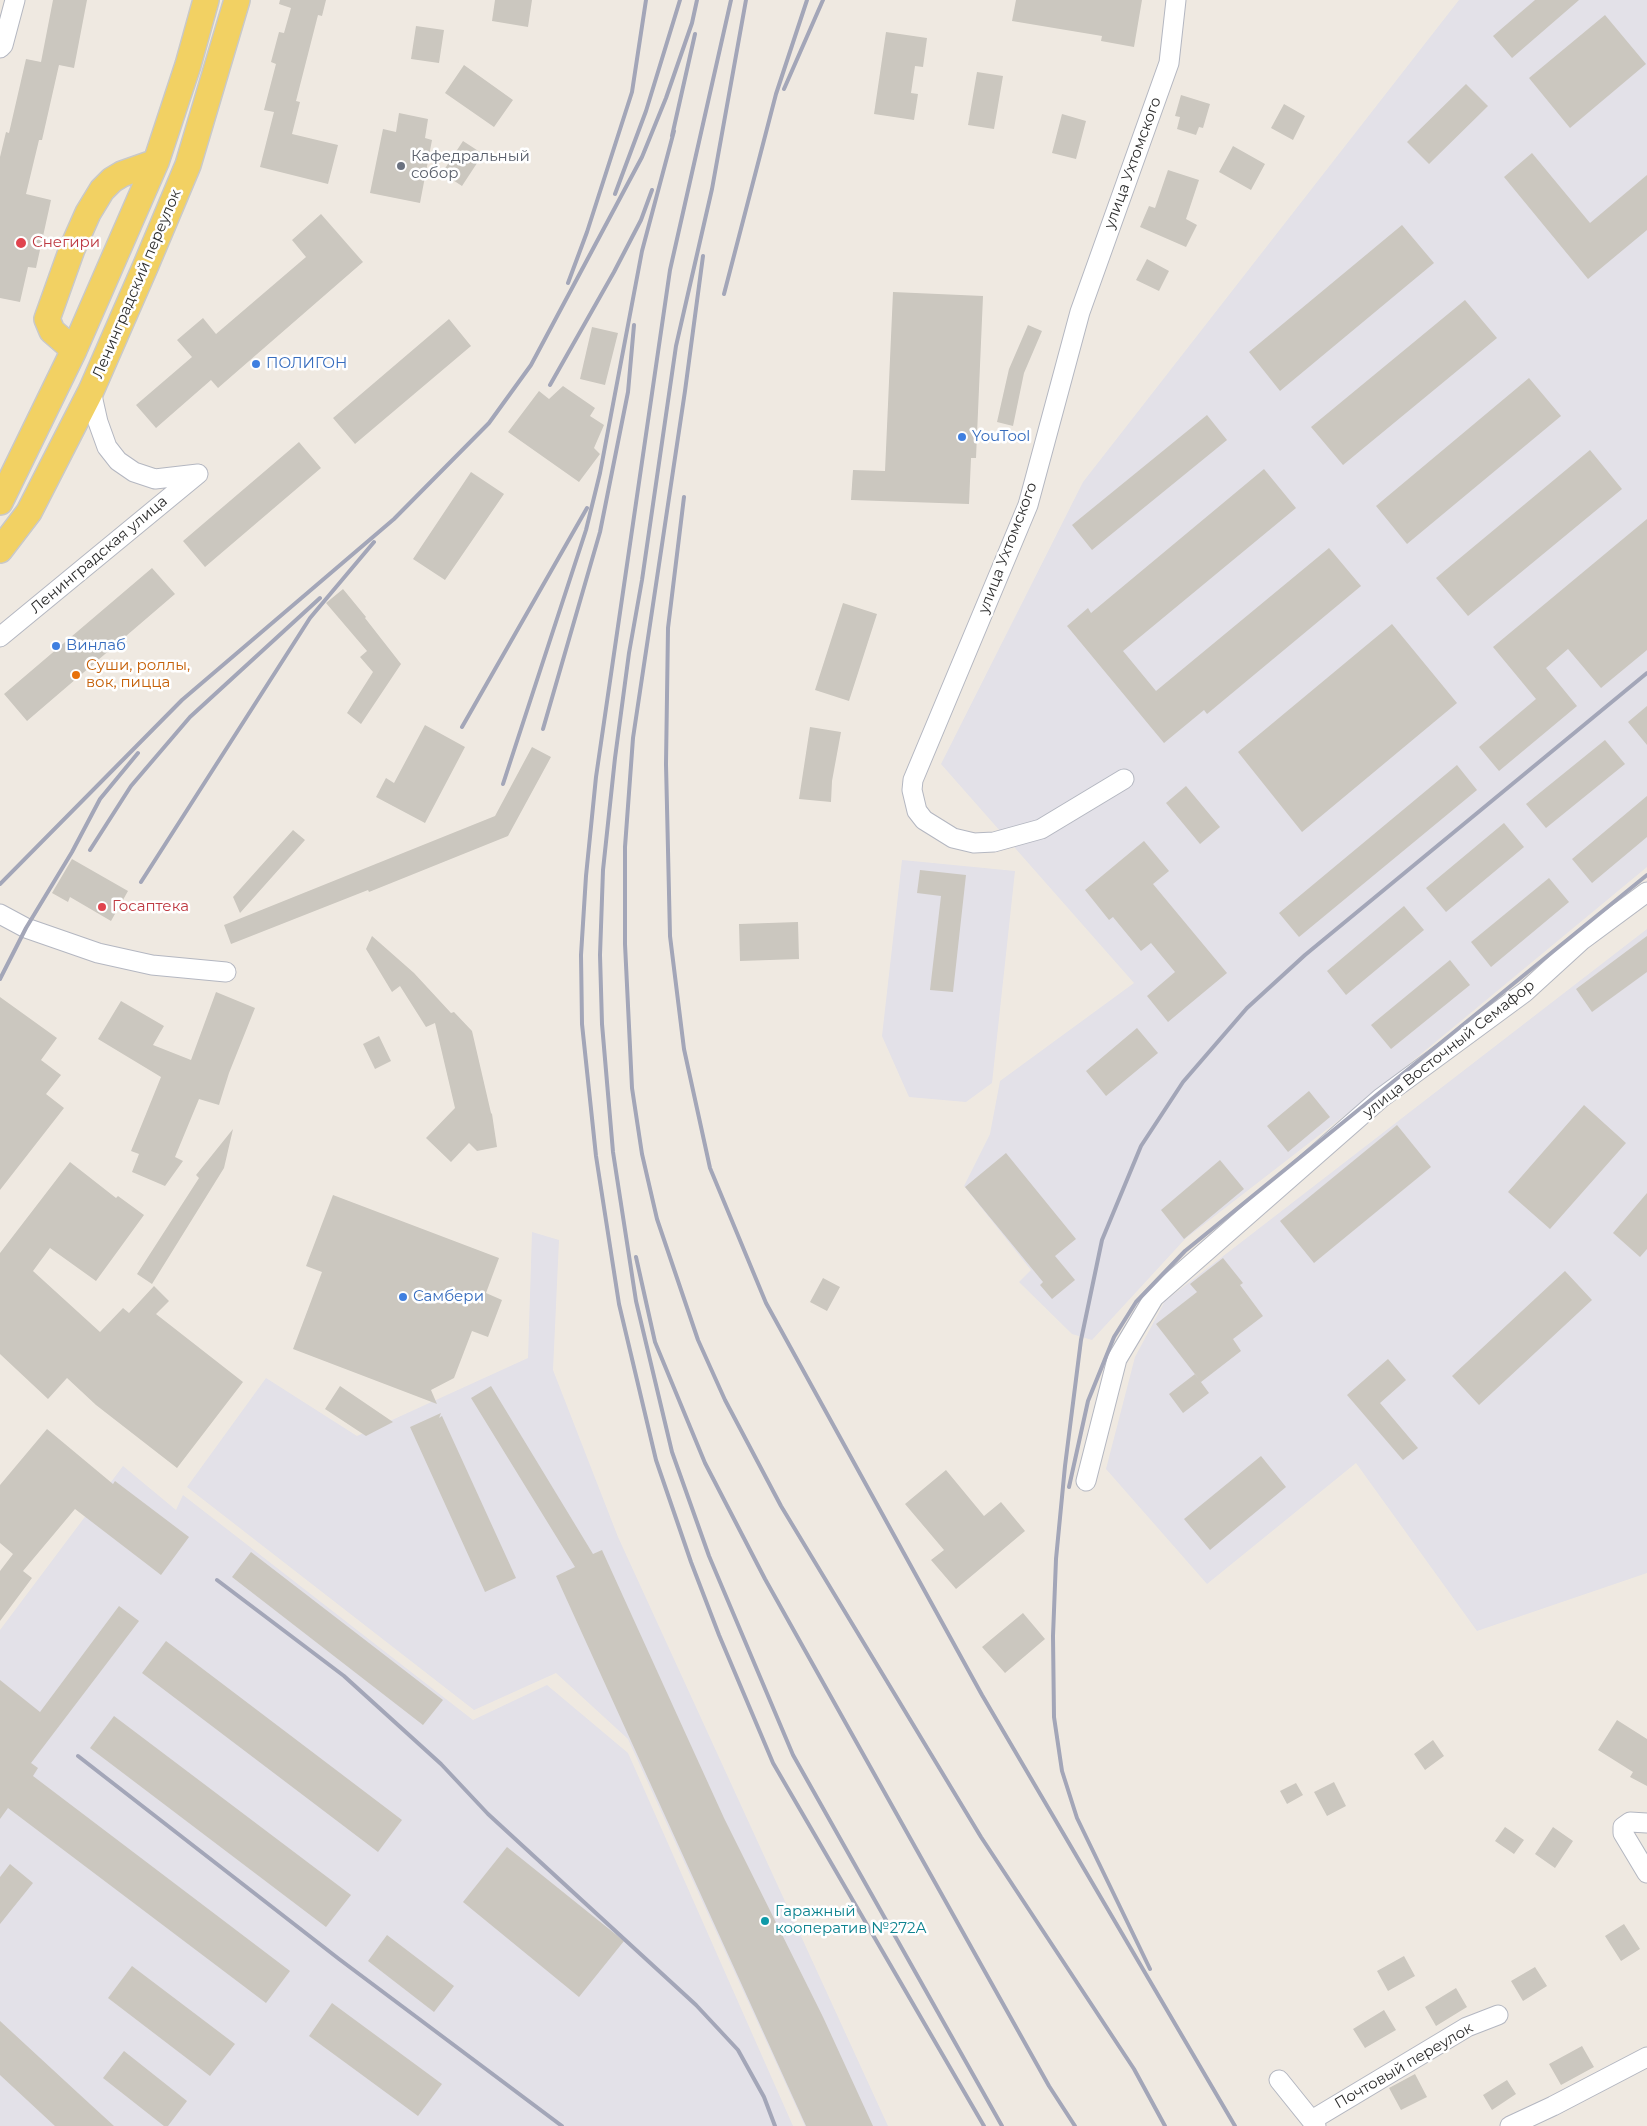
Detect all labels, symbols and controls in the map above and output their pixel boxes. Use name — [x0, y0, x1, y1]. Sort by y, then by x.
street label: улица Ухтомского — [1101, 95, 1165, 231]
place label: Кафедральный собор — [411, 148, 530, 183]
marker: Кафедральный собор — [395, 160, 407, 172]
street label: Ленинградский переулок — [89, 187, 185, 381]
place label: Снегири — [32, 234, 100, 252]
marker: Снегири — [14, 236, 28, 250]
place label: ПОЛИГОН — [266, 355, 347, 373]
marker: ПОЛИГОН — [250, 358, 262, 370]
place label: YouTool — [972, 428, 1030, 446]
marker: YouTool — [956, 431, 968, 443]
street label: улица Ухтомского — [975, 480, 1041, 616]
street label: Ленинградская улица — [27, 492, 171, 618]
place label: Винлаб — [66, 637, 126, 655]
marker: Винлаб — [50, 640, 62, 652]
place label: Суши, роллы, вок, пицца — [86, 657, 190, 692]
marker: Суши, роллы, вок, пицца — [70, 669, 82, 681]
place label: Госаптека — [112, 898, 189, 916]
marker: Госаптека — [96, 901, 108, 913]
street label: улица Восточный Семафор — [1359, 976, 1539, 1122]
place label: Самбери — [413, 1288, 484, 1306]
marker: Самбери — [397, 1291, 409, 1303]
place label: Гаражный кооператив №272А — [775, 1903, 927, 1938]
marker: Гаражный кооператив №272А — [759, 1915, 771, 1927]
street label: Почтовый переулок — [1332, 2019, 1476, 2113]

